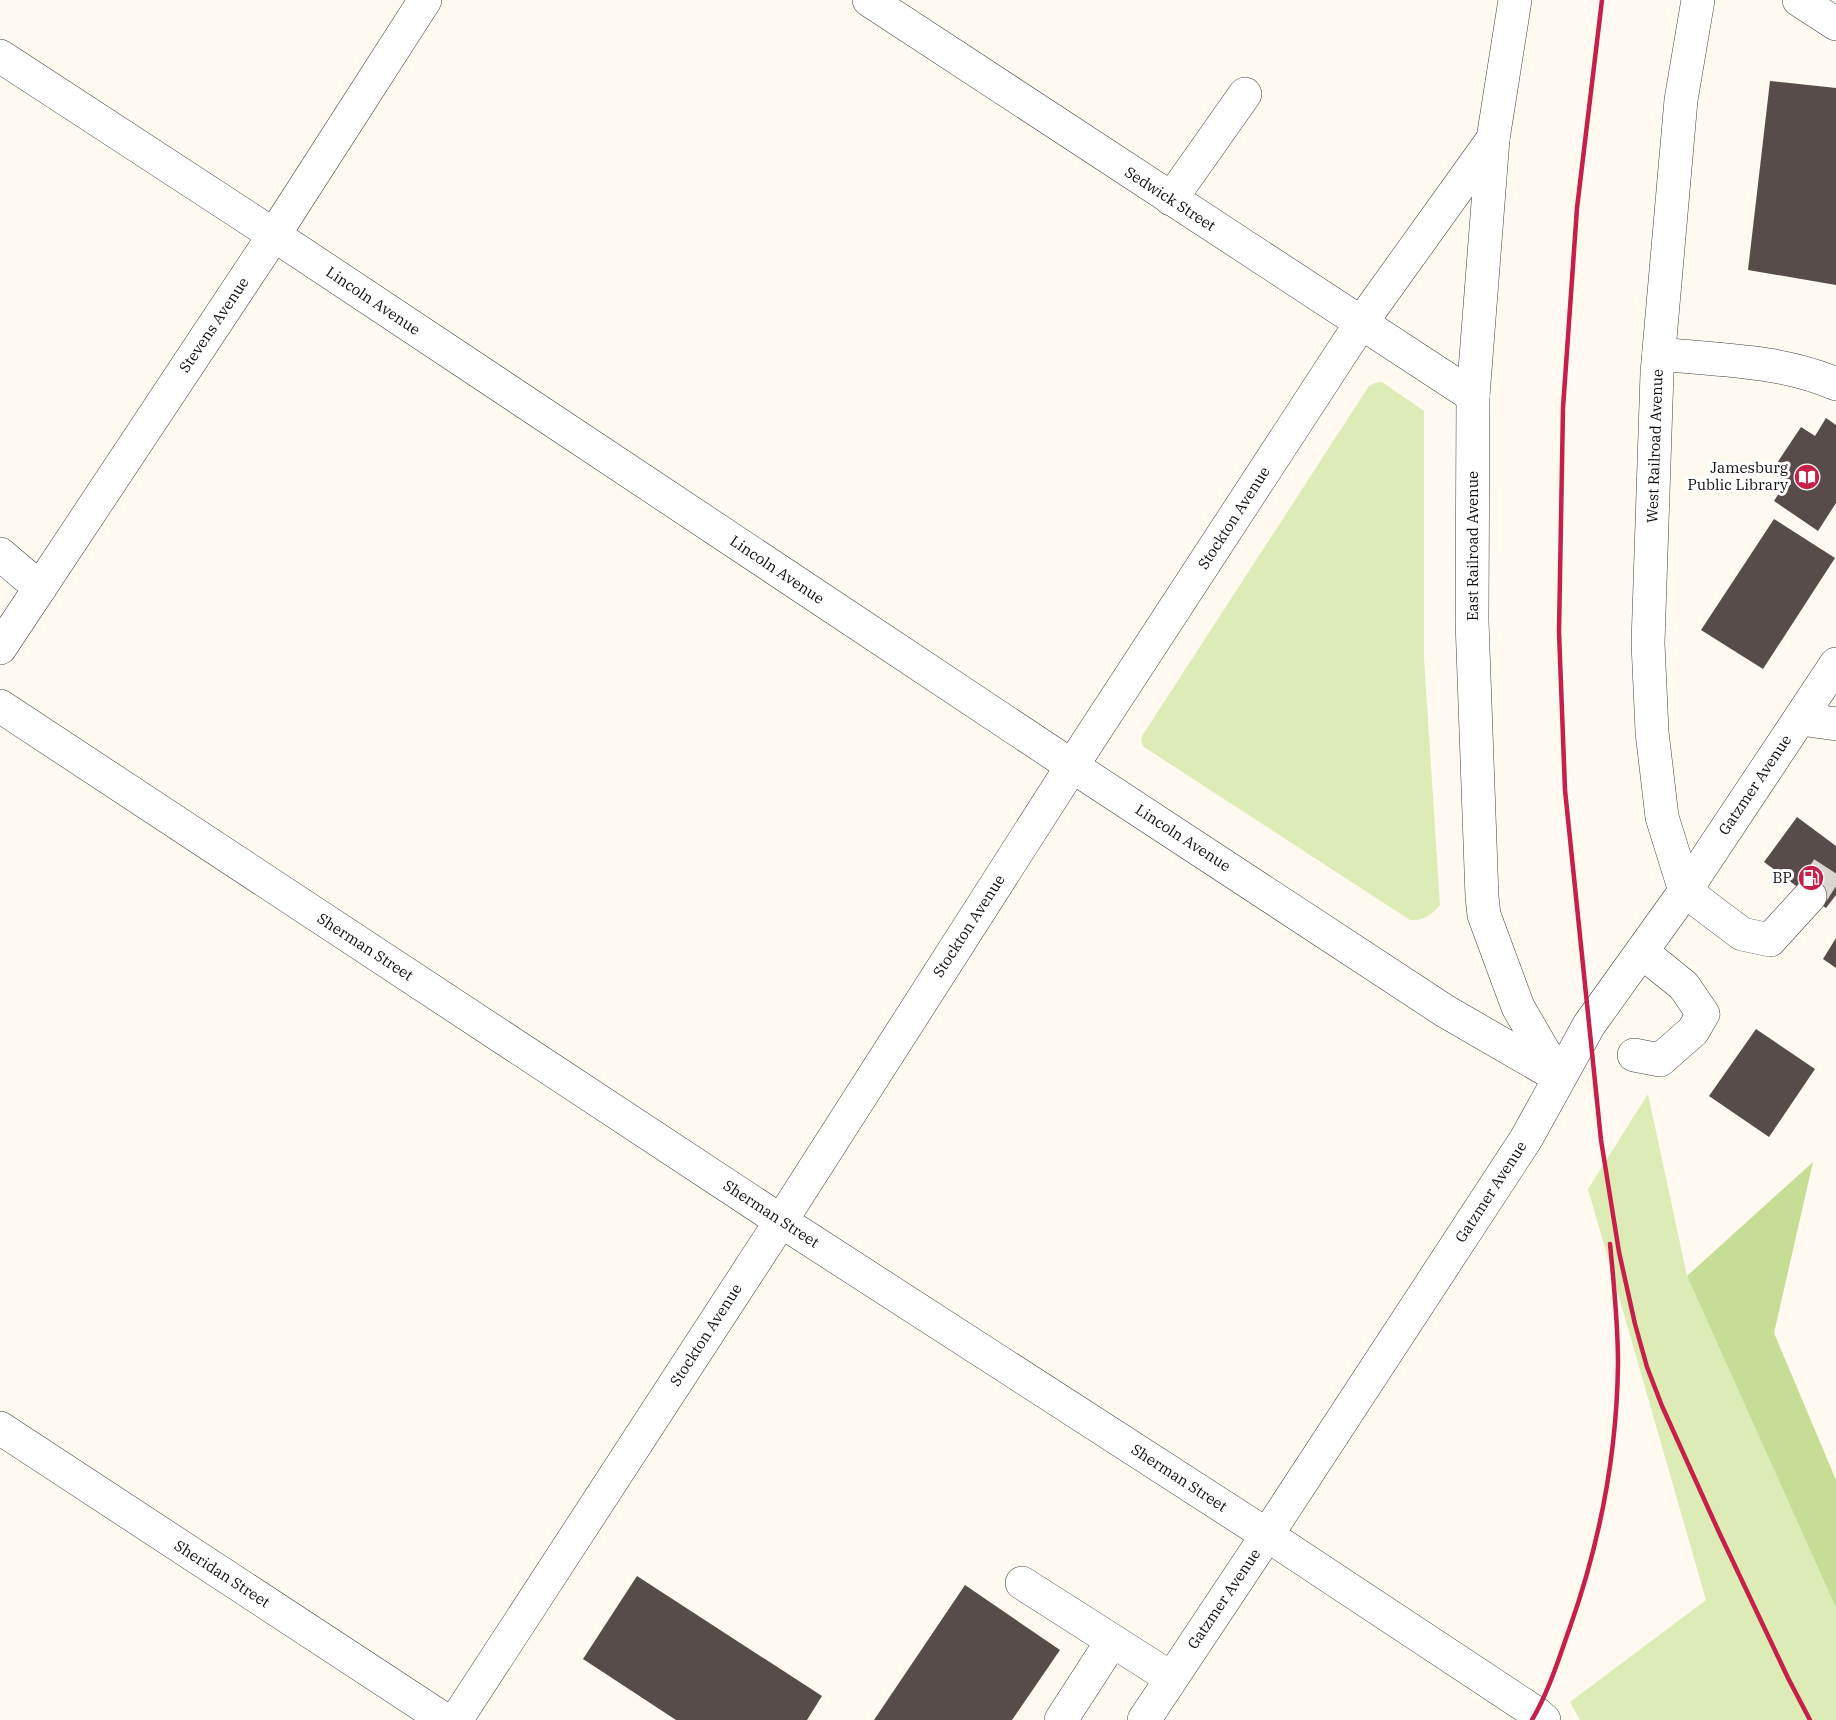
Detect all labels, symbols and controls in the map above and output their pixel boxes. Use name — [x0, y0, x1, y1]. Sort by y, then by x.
street label: Sedwick Street — [1121, 162, 1219, 235]
street label: Lincoln Avenue — [323, 262, 424, 339]
street label: Stevens Avenue — [175, 273, 253, 376]
street label: West Railroad Avenue — [1642, 369, 1667, 523]
place label: Jamesburg Public Library — [1687, 458, 1788, 494]
library icon: Jamesburg Public Library — [1792, 462, 1822, 492]
street label: Stockton Avenue — [1193, 463, 1274, 573]
street label: East Railroad Avenue — [1463, 471, 1482, 621]
street label: Lincoln Avenue — [727, 531, 828, 608]
street label: Gatzmer Avenue — [1714, 731, 1795, 839]
street label: Lincoln Avenue — [1132, 800, 1234, 875]
fuel station icon: BP — [1796, 863, 1826, 893]
place label: BP — [1773, 868, 1792, 887]
street label: Stockton Avenue — [928, 871, 1009, 981]
street label: Sherman Street — [314, 909, 417, 985]
street label: Gatzmer Avenue — [1451, 1137, 1530, 1246]
street label: Sherman Street — [720, 1176, 823, 1252]
street label: Stockton Avenue — [665, 1280, 746, 1390]
street label: Sherman Street — [1128, 1440, 1231, 1516]
street label: Sheridan Street — [171, 1536, 274, 1612]
street label: Gatzmer Avenue — [1183, 1545, 1264, 1653]

